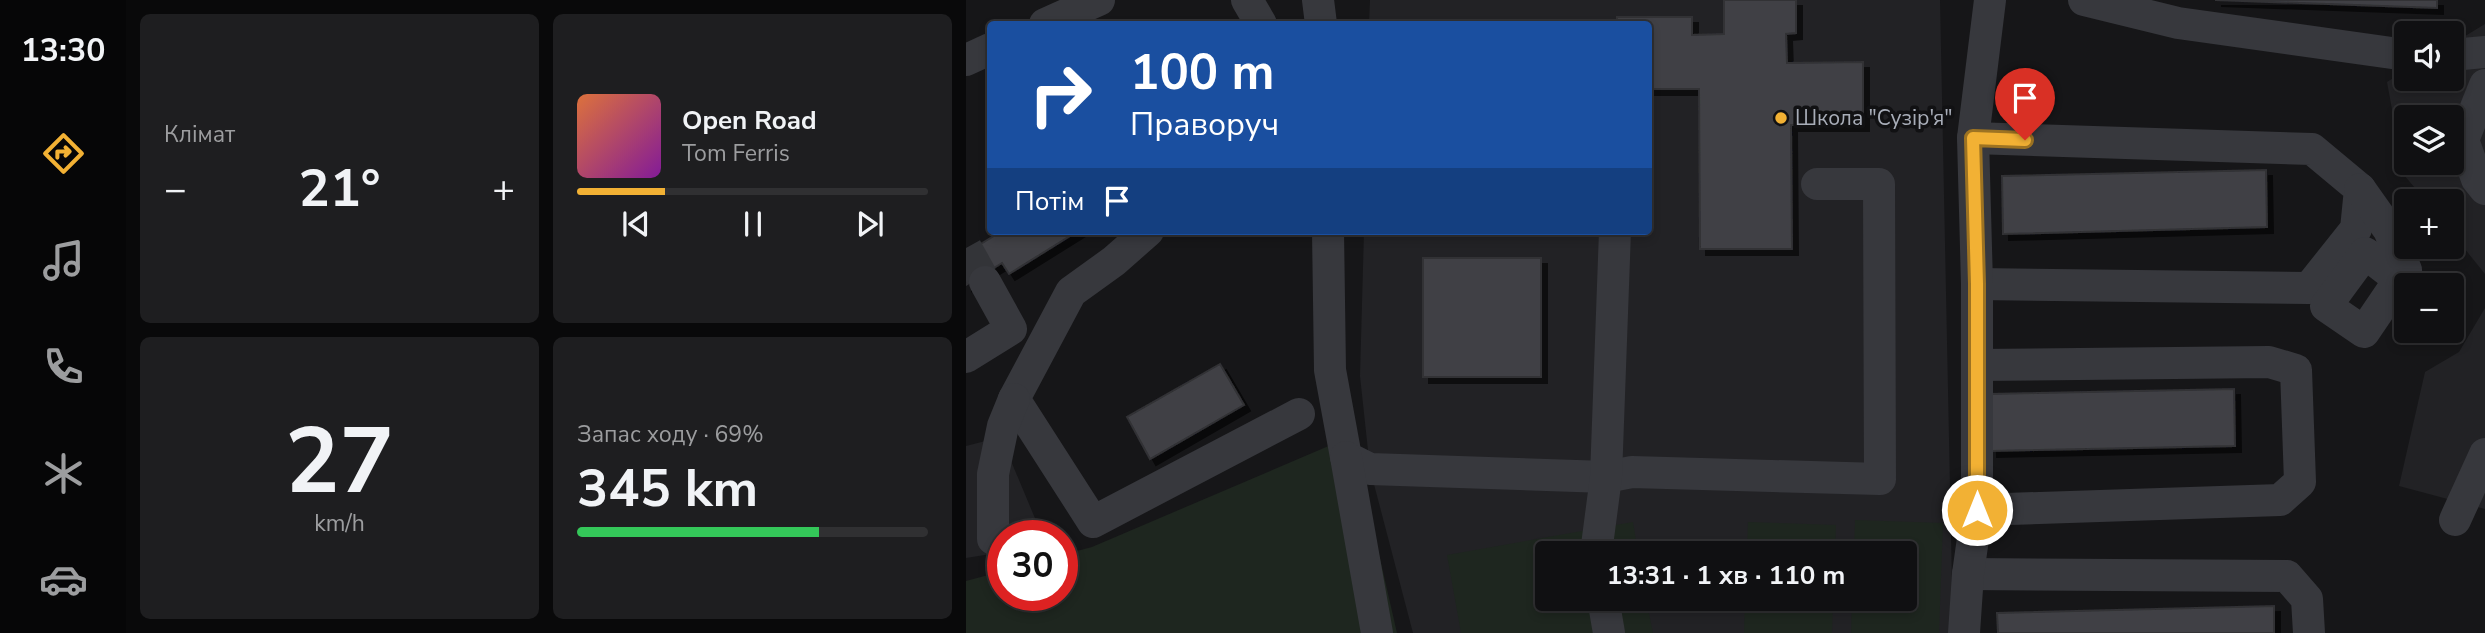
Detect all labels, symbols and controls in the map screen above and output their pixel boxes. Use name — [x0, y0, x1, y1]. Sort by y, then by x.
map controls — [2394, 21, 2464, 343]
button: sound — [2394, 21, 2464, 91]
text: 13:30 — [21, 29, 105, 72]
text: 100 m — [1130, 39, 1274, 106]
icon: right — [1015, 49, 1106, 140]
pin — [1995, 68, 2055, 140]
icon: arrive — [2006, 79, 2044, 117]
text: Open Road — [682, 103, 817, 138]
text: Праворуч — [1130, 103, 1279, 146]
place label: Школа "Сузір'я" — [1795, 104, 1953, 132]
button: layers — [2394, 105, 2464, 175]
marker: Школа "Сузір'я" — [1773, 110, 1789, 126]
text: Клімат — [164, 119, 235, 150]
icon: directions — [39, 129, 88, 178]
text: Tom Ferris — [682, 138, 790, 169]
text: 21° — [298, 153, 381, 224]
text: − — [164, 164, 187, 215]
text: + — [492, 164, 515, 215]
icon: arrive — [1098, 182, 1136, 220]
text: Потім — [1015, 184, 1084, 219]
button: + — [2394, 189, 2464, 259]
icon: previous — [617, 205, 655, 243]
icon: pause — [734, 205, 772, 243]
icon: next — [851, 205, 889, 243]
icon: music — [39, 236, 88, 285]
button: − — [2394, 273, 2464, 343]
icon: phone — [39, 342, 88, 391]
text: 27 — [285, 400, 394, 524]
text: Запас ходу · 69% — [577, 419, 764, 450]
icon: climate — [39, 449, 88, 498]
text: 345 km — [577, 453, 758, 524]
position arrow — [1940, 473, 2014, 547]
text: km/h — [314, 508, 365, 539]
speed limit sign: 30 — [987, 520, 1078, 611]
icon: car — [39, 555, 88, 604]
text: 13:31 · 1 хв · 110 m — [1607, 558, 1845, 593]

